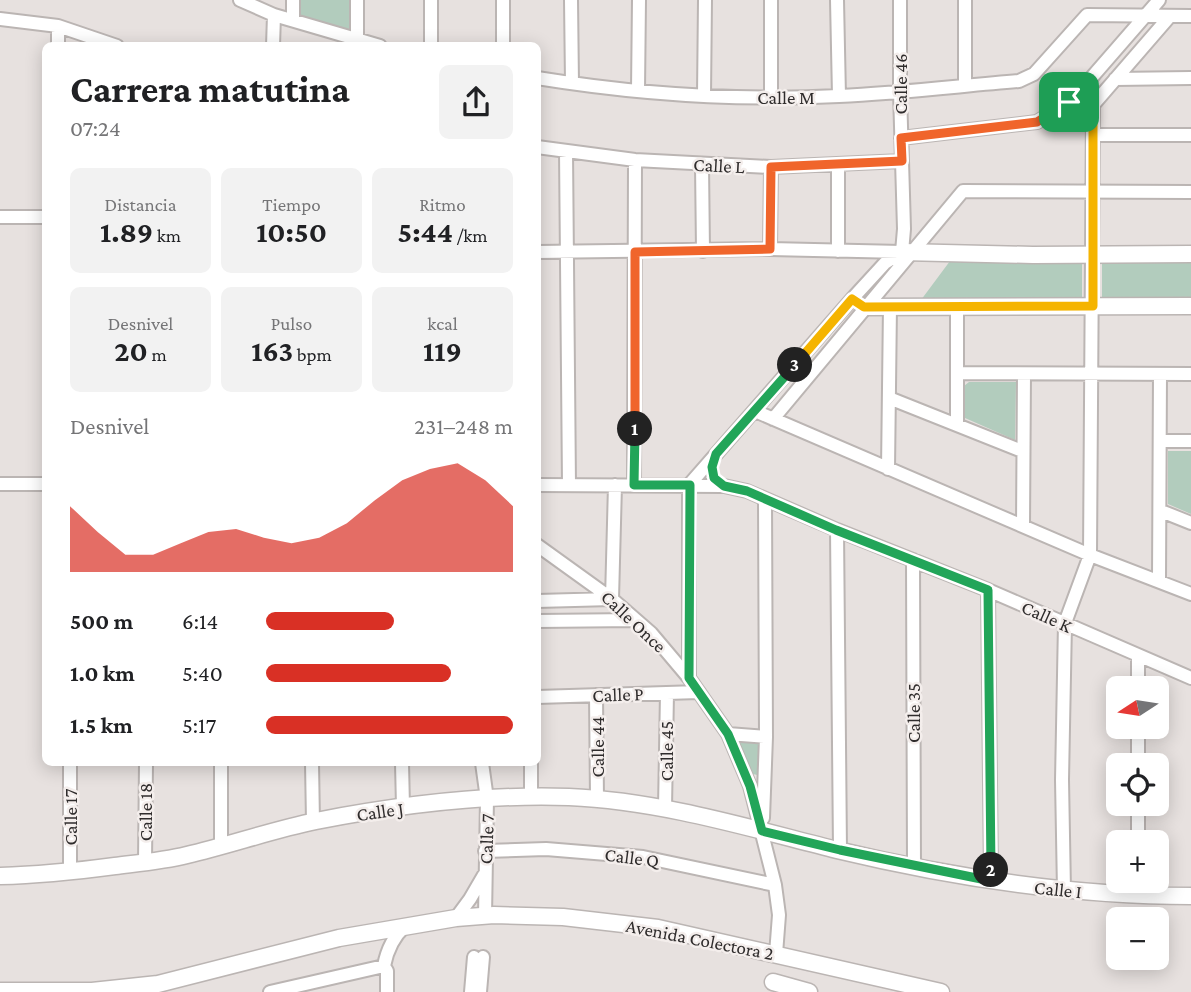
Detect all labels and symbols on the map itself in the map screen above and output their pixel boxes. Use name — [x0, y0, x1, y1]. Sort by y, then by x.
street label: Calle 46 — [890, 53, 911, 115]
pin — [1039, 72, 1099, 132]
street label: Calle M — [757, 87, 815, 108]
street label: Calle L — [693, 154, 746, 177]
pin: 3 — [778, 348, 812, 382]
pin: 1 — [618, 412, 652, 446]
street label: Calle Once — [597, 586, 670, 657]
street label: Calle K — [1018, 596, 1076, 637]
north arrow — [1106, 676, 1169, 738]
street label: Calle P — [592, 683, 644, 706]
street label: Calle 35 — [903, 683, 924, 743]
street label: Calle 44 — [587, 716, 608, 778]
street label: Calle 45 — [656, 721, 677, 781]
street label: Calle 18 — [135, 783, 156, 841]
street label: Calle 17 — [60, 788, 81, 845]
street label: Calle J — [355, 798, 405, 825]
street label: Calle 7 — [475, 813, 498, 865]
street label: Calle Q — [604, 844, 662, 871]
pin: 2 — [974, 852, 1009, 888]
street label: Calle I — [1033, 877, 1083, 902]
street label: Avenida Colectora 2 — [624, 915, 776, 964]

